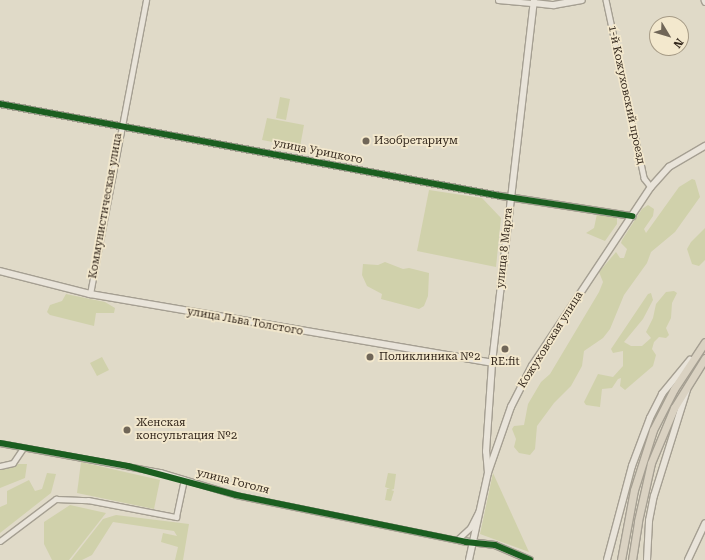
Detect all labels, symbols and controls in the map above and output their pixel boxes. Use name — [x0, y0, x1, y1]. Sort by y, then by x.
north arrow — [649, 16, 689, 56]
street label: 1-й Кожуховский проезд — [605, 24, 647, 166]
text: N — [670, 36, 686, 50]
street label: Коммунистическая улица — [87, 132, 125, 280]
place label: Изобретариум — [374, 134, 458, 148]
marker: Изобретариум — [361, 136, 371, 146]
street label: улица Урицкого — [272, 137, 364, 167]
street label: улица 8 Марта — [494, 207, 516, 289]
street label: Кожуховская улица — [516, 289, 586, 391]
street label: улица Льва Толстого — [186, 305, 304, 339]
marker: RE:fit — [500, 344, 510, 354]
place label: Поликлиника №2 — [379, 350, 480, 364]
marker: Поликлиника №2 — [364, 351, 376, 363]
place label: RE:fit — [490, 355, 520, 369]
place label: Женская консультация №2 — [136, 417, 237, 443]
marker: Женская консультация №2 — [121, 424, 133, 436]
street label: улица Гоголя — [195, 467, 271, 497]

